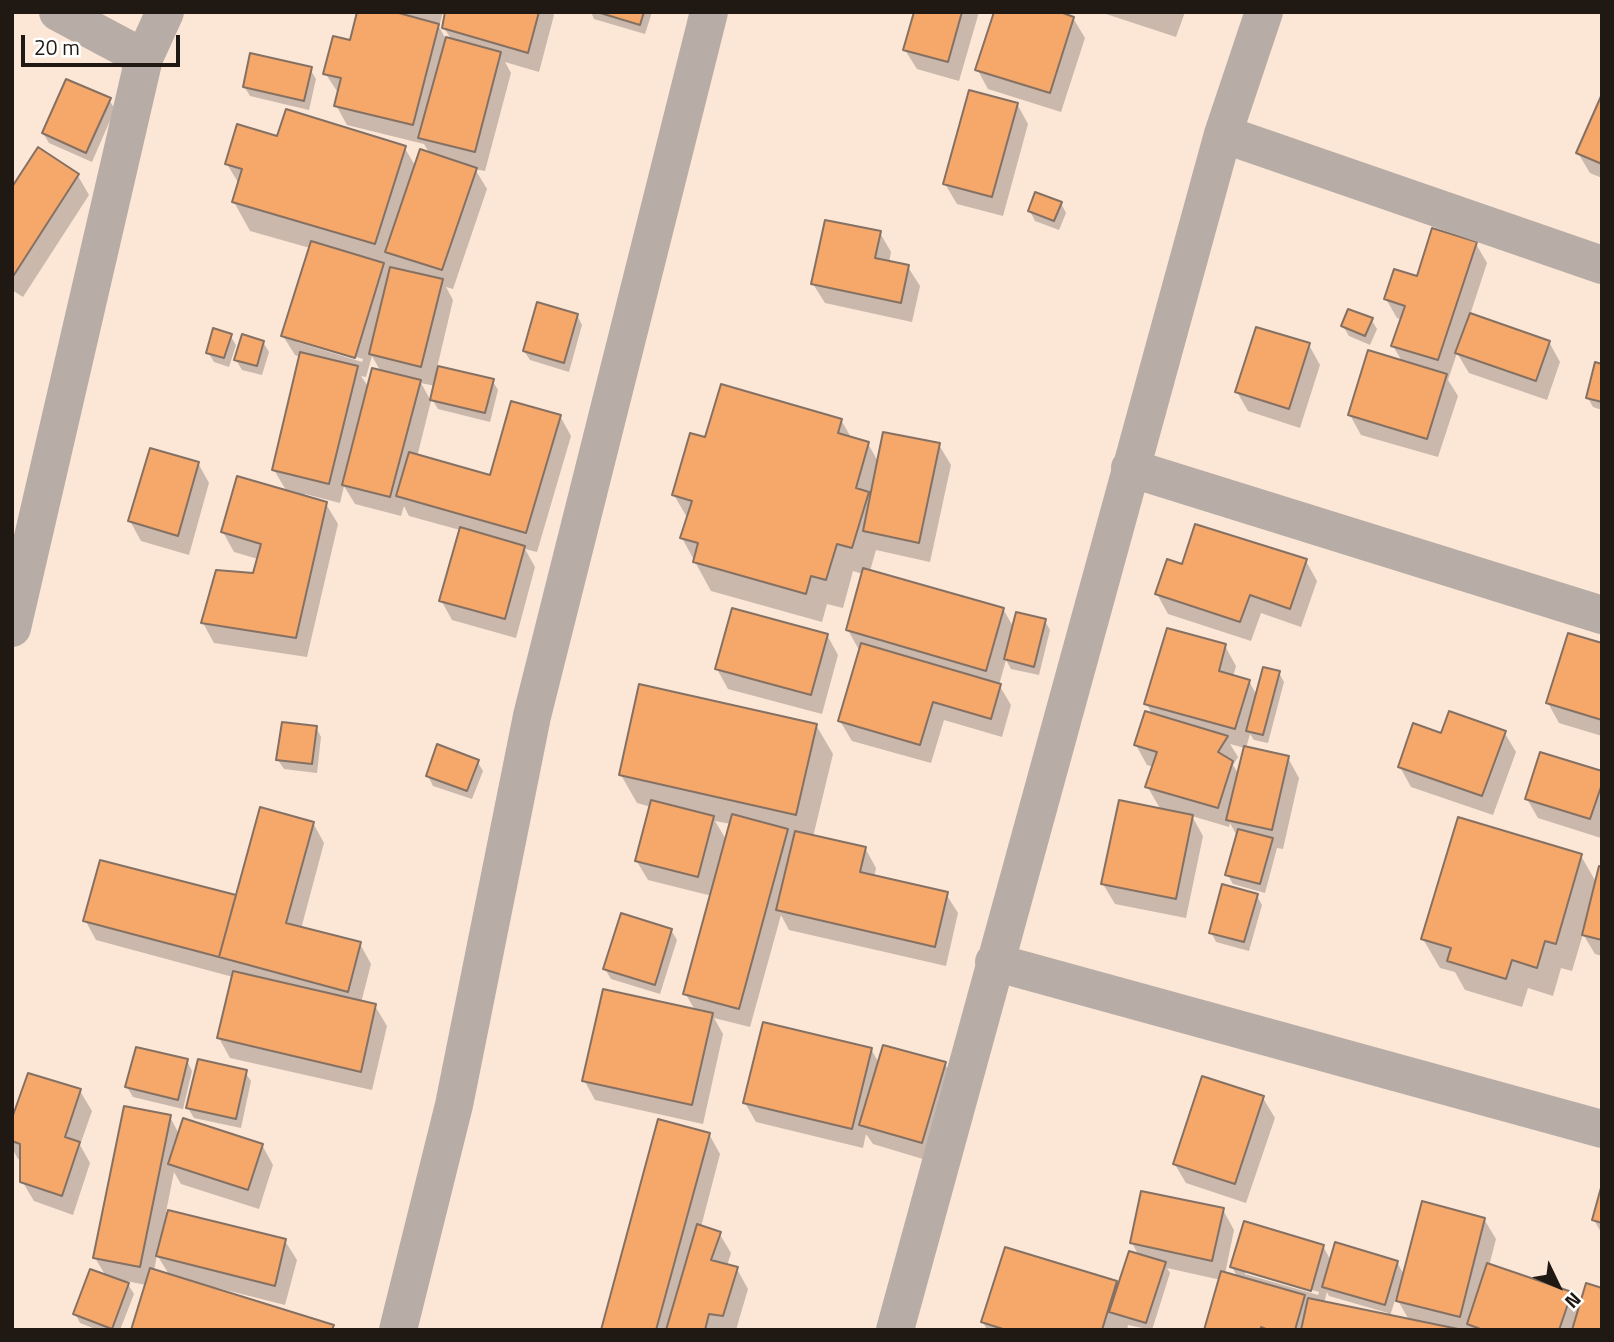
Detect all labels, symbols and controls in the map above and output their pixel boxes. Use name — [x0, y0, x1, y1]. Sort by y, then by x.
scale bar — [24, 21, 184, 65]
text: 20 m — [34, 31, 80, 63]
north arrow — [1523, 1251, 1593, 1321]
text: N — [1558, 1286, 1588, 1316]

